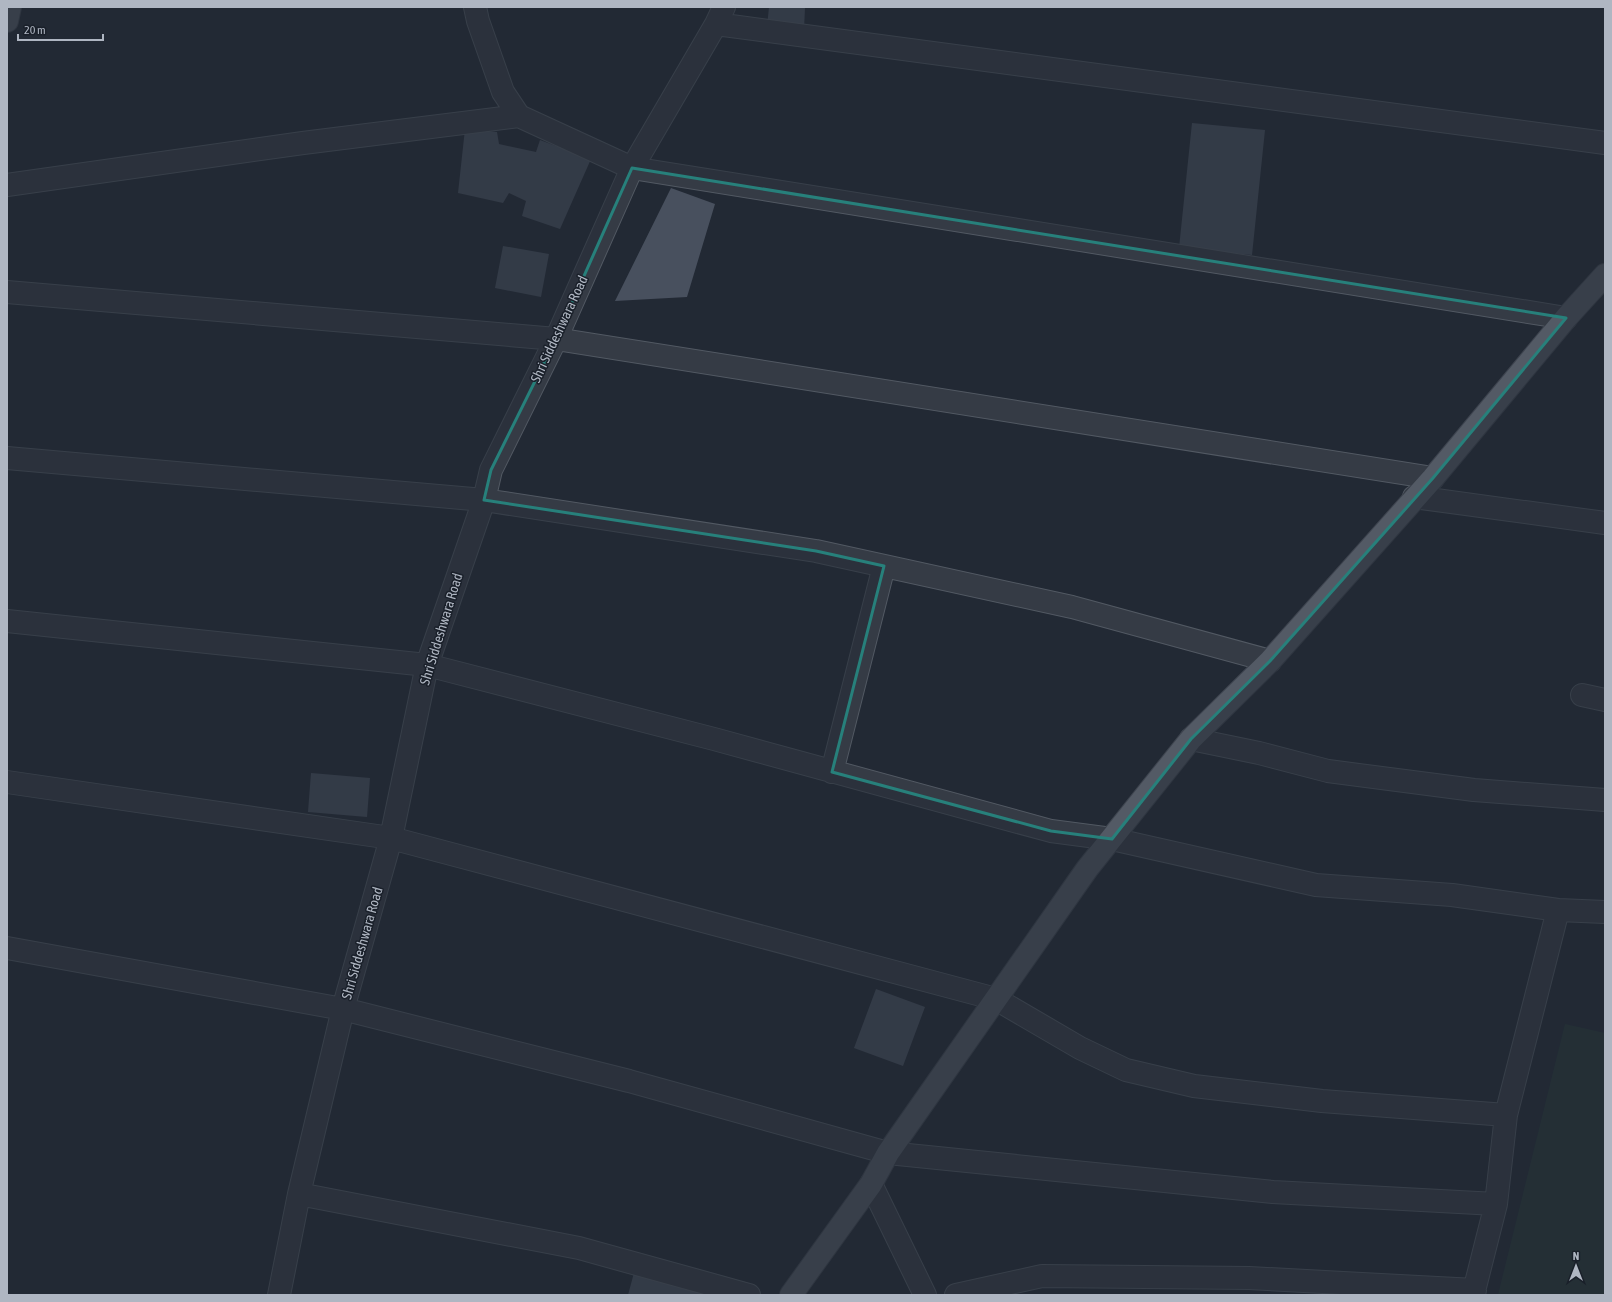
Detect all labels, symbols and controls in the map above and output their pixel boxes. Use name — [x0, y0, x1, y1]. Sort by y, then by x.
scale bar — [18, 16, 103, 42]
text: 20 m — [24, 23, 46, 37]
street label: Shri Siddeshwara Road — [527, 273, 591, 385]
street label: Shri Siddeshwara Road — [416, 571, 466, 687]
street label: Shri Siddeshwara Road — [338, 885, 386, 1001]
north arrow — [1556, 1246, 1596, 1286]
text: N — [1573, 1250, 1579, 1262]

